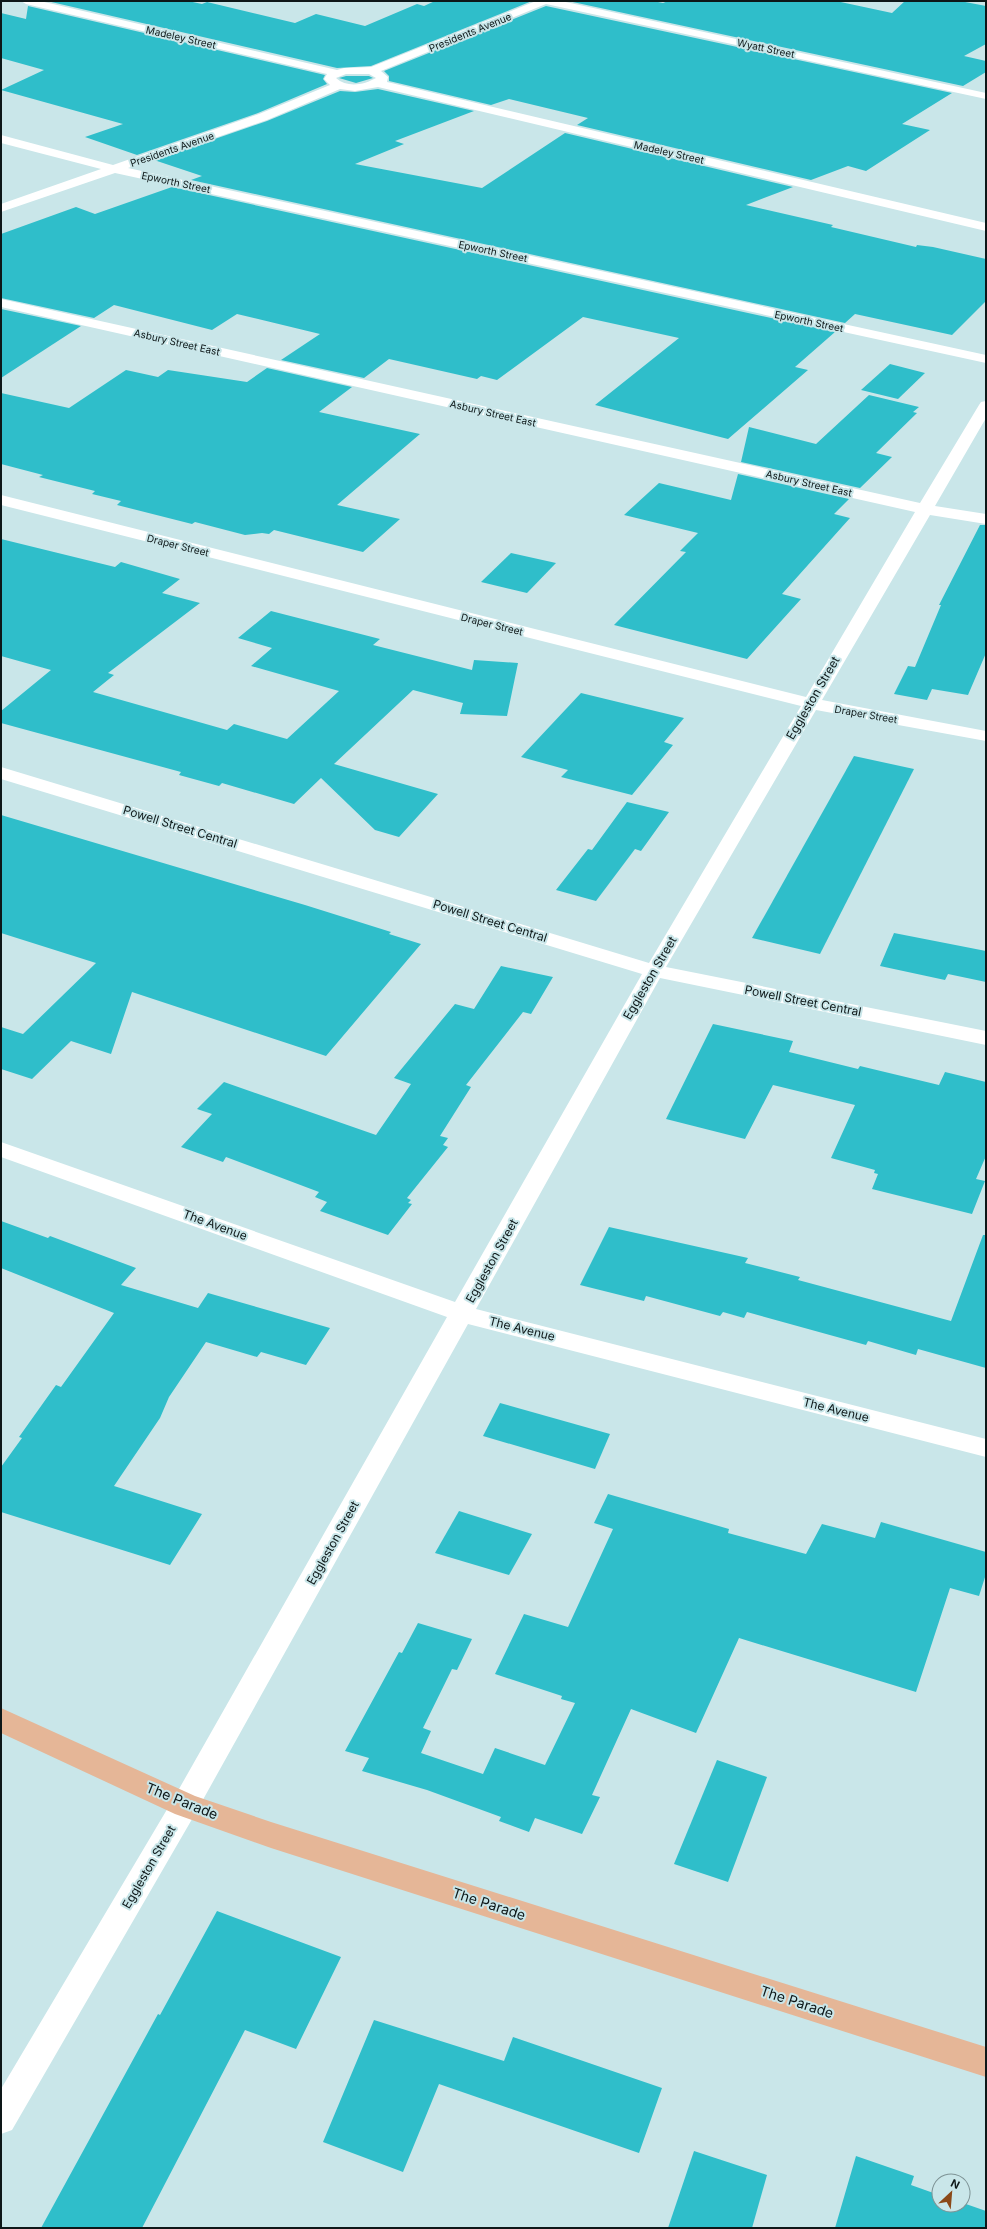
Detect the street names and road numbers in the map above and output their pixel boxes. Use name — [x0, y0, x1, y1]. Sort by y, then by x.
street label: Presidents Avenue — [427, 10, 513, 54]
street label: Madeley Street — [145, 23, 218, 51]
street label: Wyatt Street — [736, 36, 797, 60]
street label: Presidents Avenue — [129, 129, 216, 169]
street label: Madeley Street — [633, 138, 706, 166]
street label: Epworth Street — [140, 169, 212, 195]
street label: Epworth Street — [457, 238, 529, 264]
street label: Epworth Street — [773, 308, 845, 334]
street label: Asbury Street East — [133, 326, 222, 358]
street label: Asbury Street East — [449, 397, 538, 429]
street label: Asbury Street East — [765, 467, 854, 499]
street label: Draper Street — [146, 532, 211, 559]
street label: Draper Street — [460, 611, 525, 638]
street label: Eggleston Street — [783, 653, 842, 742]
street label: Draper Street — [834, 703, 899, 726]
street label: Powell Street Central — [121, 802, 239, 851]
street label: Powell Street Central — [431, 896, 549, 945]
street label: Eggleston Street — [620, 933, 679, 1022]
street label: Powell Street Central — [743, 982, 863, 1019]
street label: The Avenue — [181, 1206, 249, 1243]
street label: Eggleston Street — [462, 1216, 521, 1305]
street label: The Avenue — [488, 1313, 557, 1344]
street label: The Avenue — [802, 1394, 871, 1425]
street label: Eggleston Street — [303, 1498, 362, 1587]
street label: The Parade — [144, 1778, 221, 1823]
street label: Eggleston Street — [119, 1822, 178, 1911]
street label: The Parade — [450, 1884, 528, 1923]
street label: The Parade — [758, 1982, 836, 2021]

